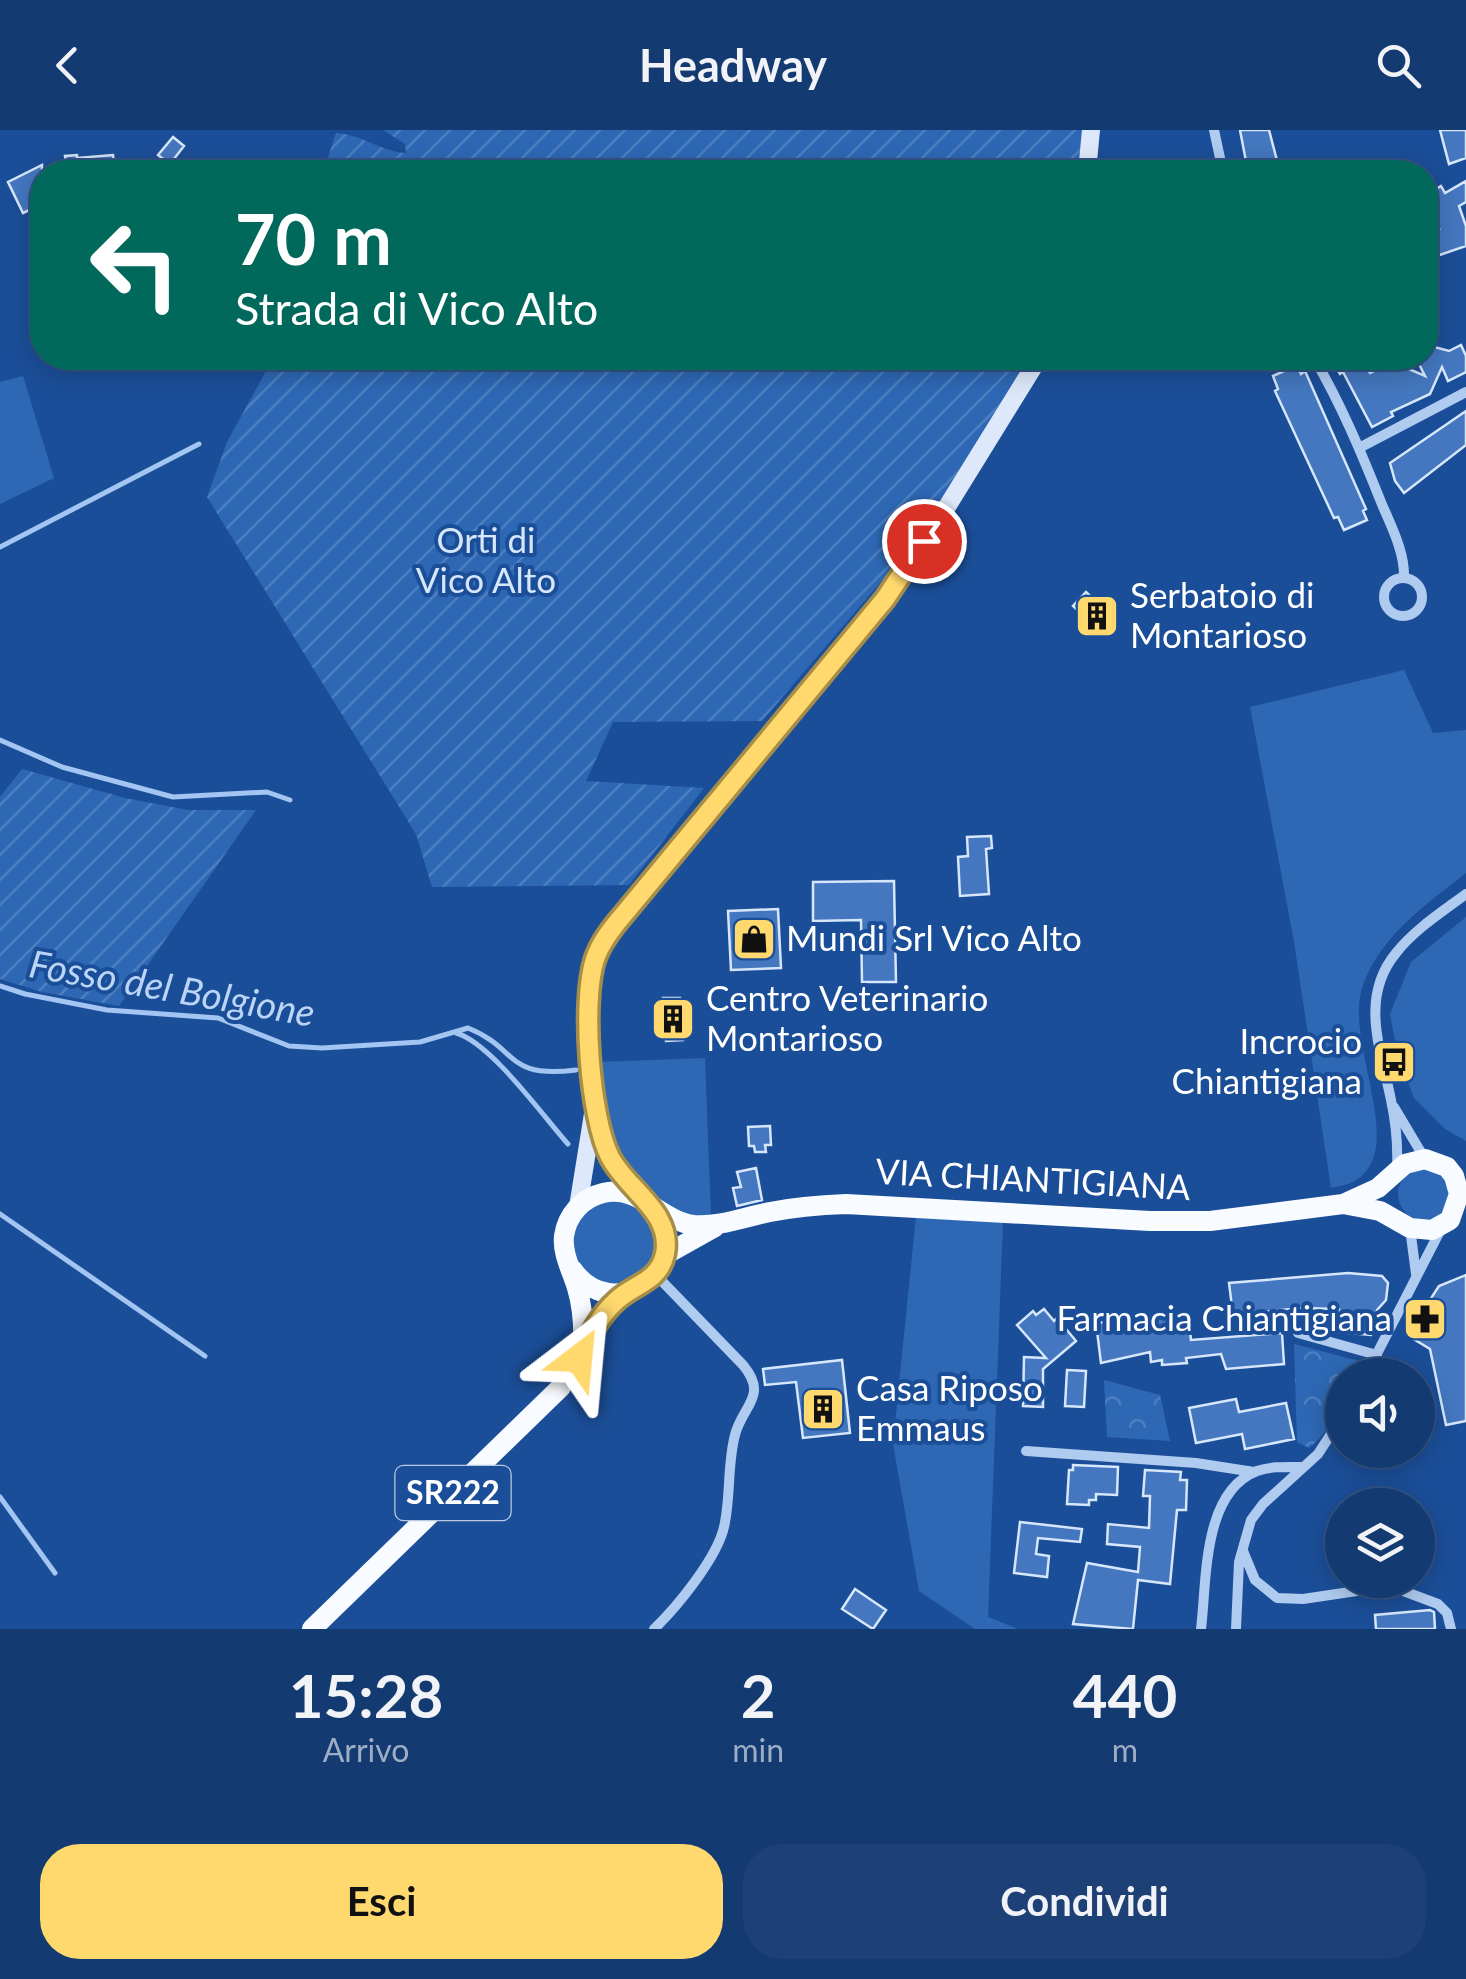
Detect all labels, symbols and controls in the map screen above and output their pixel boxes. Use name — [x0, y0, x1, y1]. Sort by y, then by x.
icon: back — [40, 38, 95, 93]
text: Headway — [639, 38, 827, 92]
icon: search — [1371, 38, 1426, 93]
text: 70 m — [235, 196, 392, 280]
icon: left — [70, 200, 200, 330]
text: Strada di Vico Alto — [235, 281, 598, 335]
pin — [882, 499, 967, 584]
icon: arrive — [897, 514, 952, 569]
park label: Orti di Vico Alto — [416, 518, 556, 600]
place label: Serbatoio di Montarioso — [1130, 573, 1314, 655]
building icon: Serbatoio di Montarioso — [1074, 593, 1120, 639]
shop icon: Mundi Srl Vico Alto — [731, 916, 777, 962]
place label: Mundi Srl Vico Alto — [786, 916, 1082, 958]
water label: Fosso del Bolgione — [26, 939, 319, 1035]
place label: Centro Veterinario Montarioso — [706, 976, 988, 1058]
building icon: Centro Veterinario Montarioso — [650, 996, 696, 1042]
place label: Incrocio Chiantigiana — [1172, 1019, 1362, 1101]
bus stop icon: Incrocio Chiantigiana — [1371, 1039, 1417, 1085]
street label: VIA CHIANTIGIANA — [875, 1149, 1192, 1207]
place label: Farmacia Chiantigiana — [1056, 1296, 1392, 1338]
pharmacy icon: Farmacia Chiantigiana — [1402, 1296, 1448, 1342]
position arrow — [527, 1306, 631, 1410]
map controls — [1325, 1358, 1435, 1598]
button: sound — [1325, 1358, 1435, 1468]
place label: Casa Riposo Emmaus — [856, 1366, 1043, 1448]
building icon: Casa Riposo Emmaus — [800, 1386, 846, 1432]
road number: SR222 — [396, 1466, 510, 1520]
button: layers — [1325, 1488, 1435, 1598]
text: 15:28 — [289, 1659, 443, 1731]
text: 2 — [741, 1659, 776, 1731]
text: 440 — [1073, 1659, 1177, 1731]
text: Arrivo — [323, 1730, 409, 1769]
text: min — [732, 1730, 784, 1769]
text: m — [1112, 1730, 1138, 1769]
button: Esci — [40, 1844, 723, 1959]
button: Condividi — [743, 1844, 1426, 1959]

